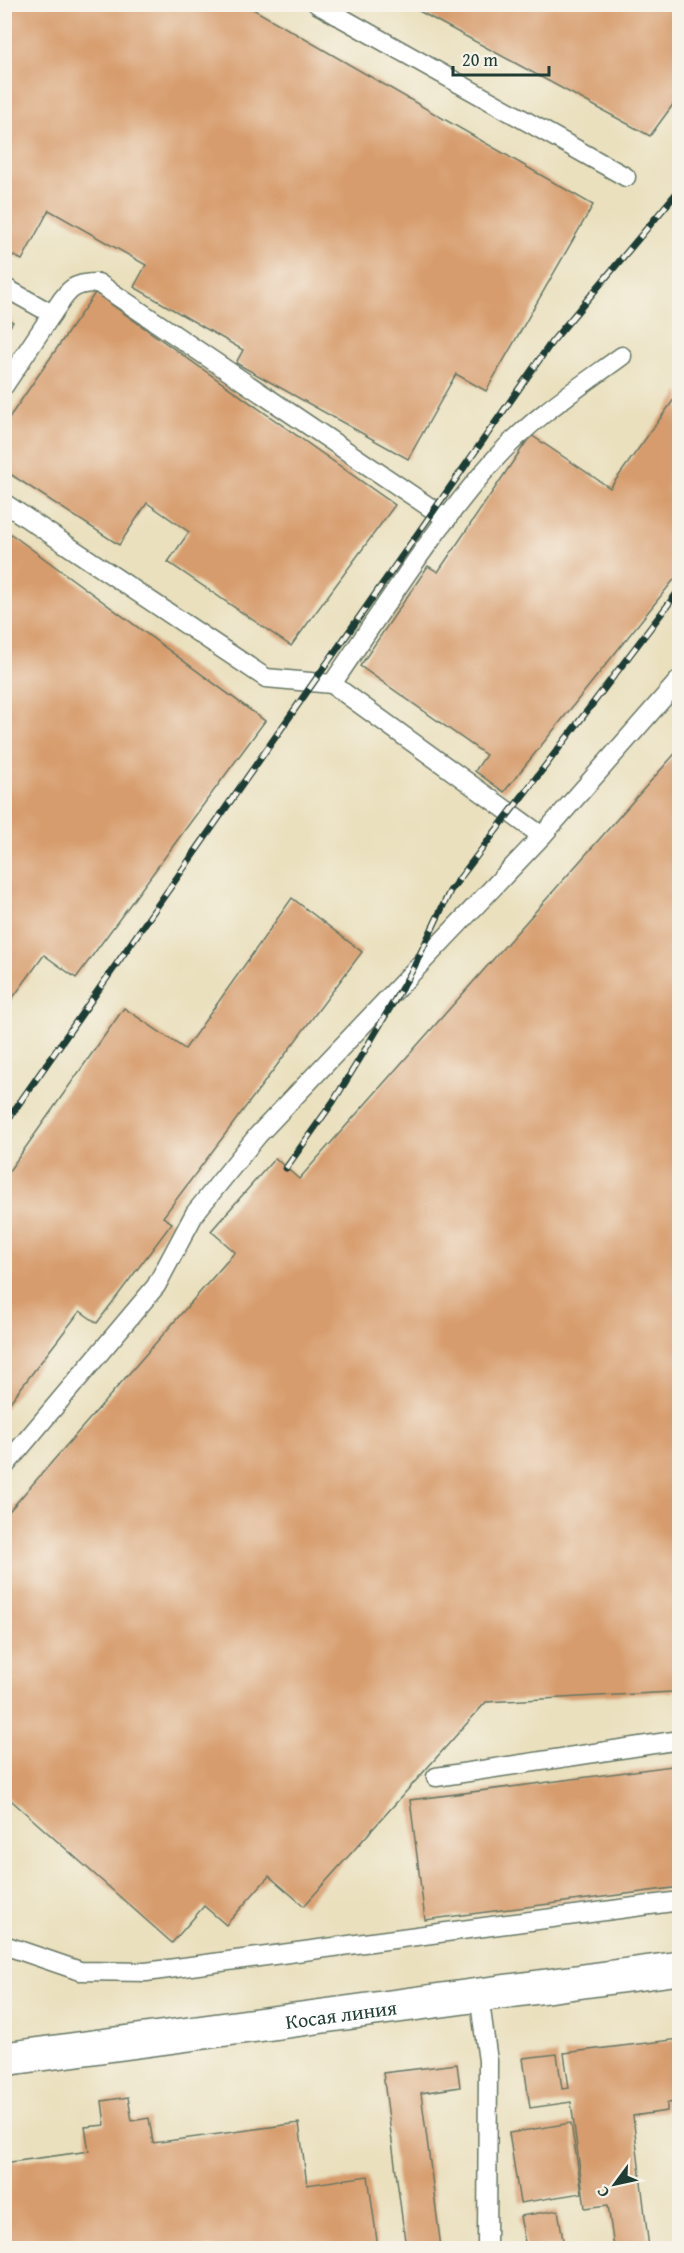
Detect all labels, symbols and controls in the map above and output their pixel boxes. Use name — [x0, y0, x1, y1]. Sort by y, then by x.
scale bar — [453, 39, 549, 77]
text: 20 m — [462, 46, 498, 73]
street label: Косая линия — [284, 1992, 398, 2035]
north arrow — [585, 2154, 645, 2214]
text: С — [590, 2182, 615, 2202]

